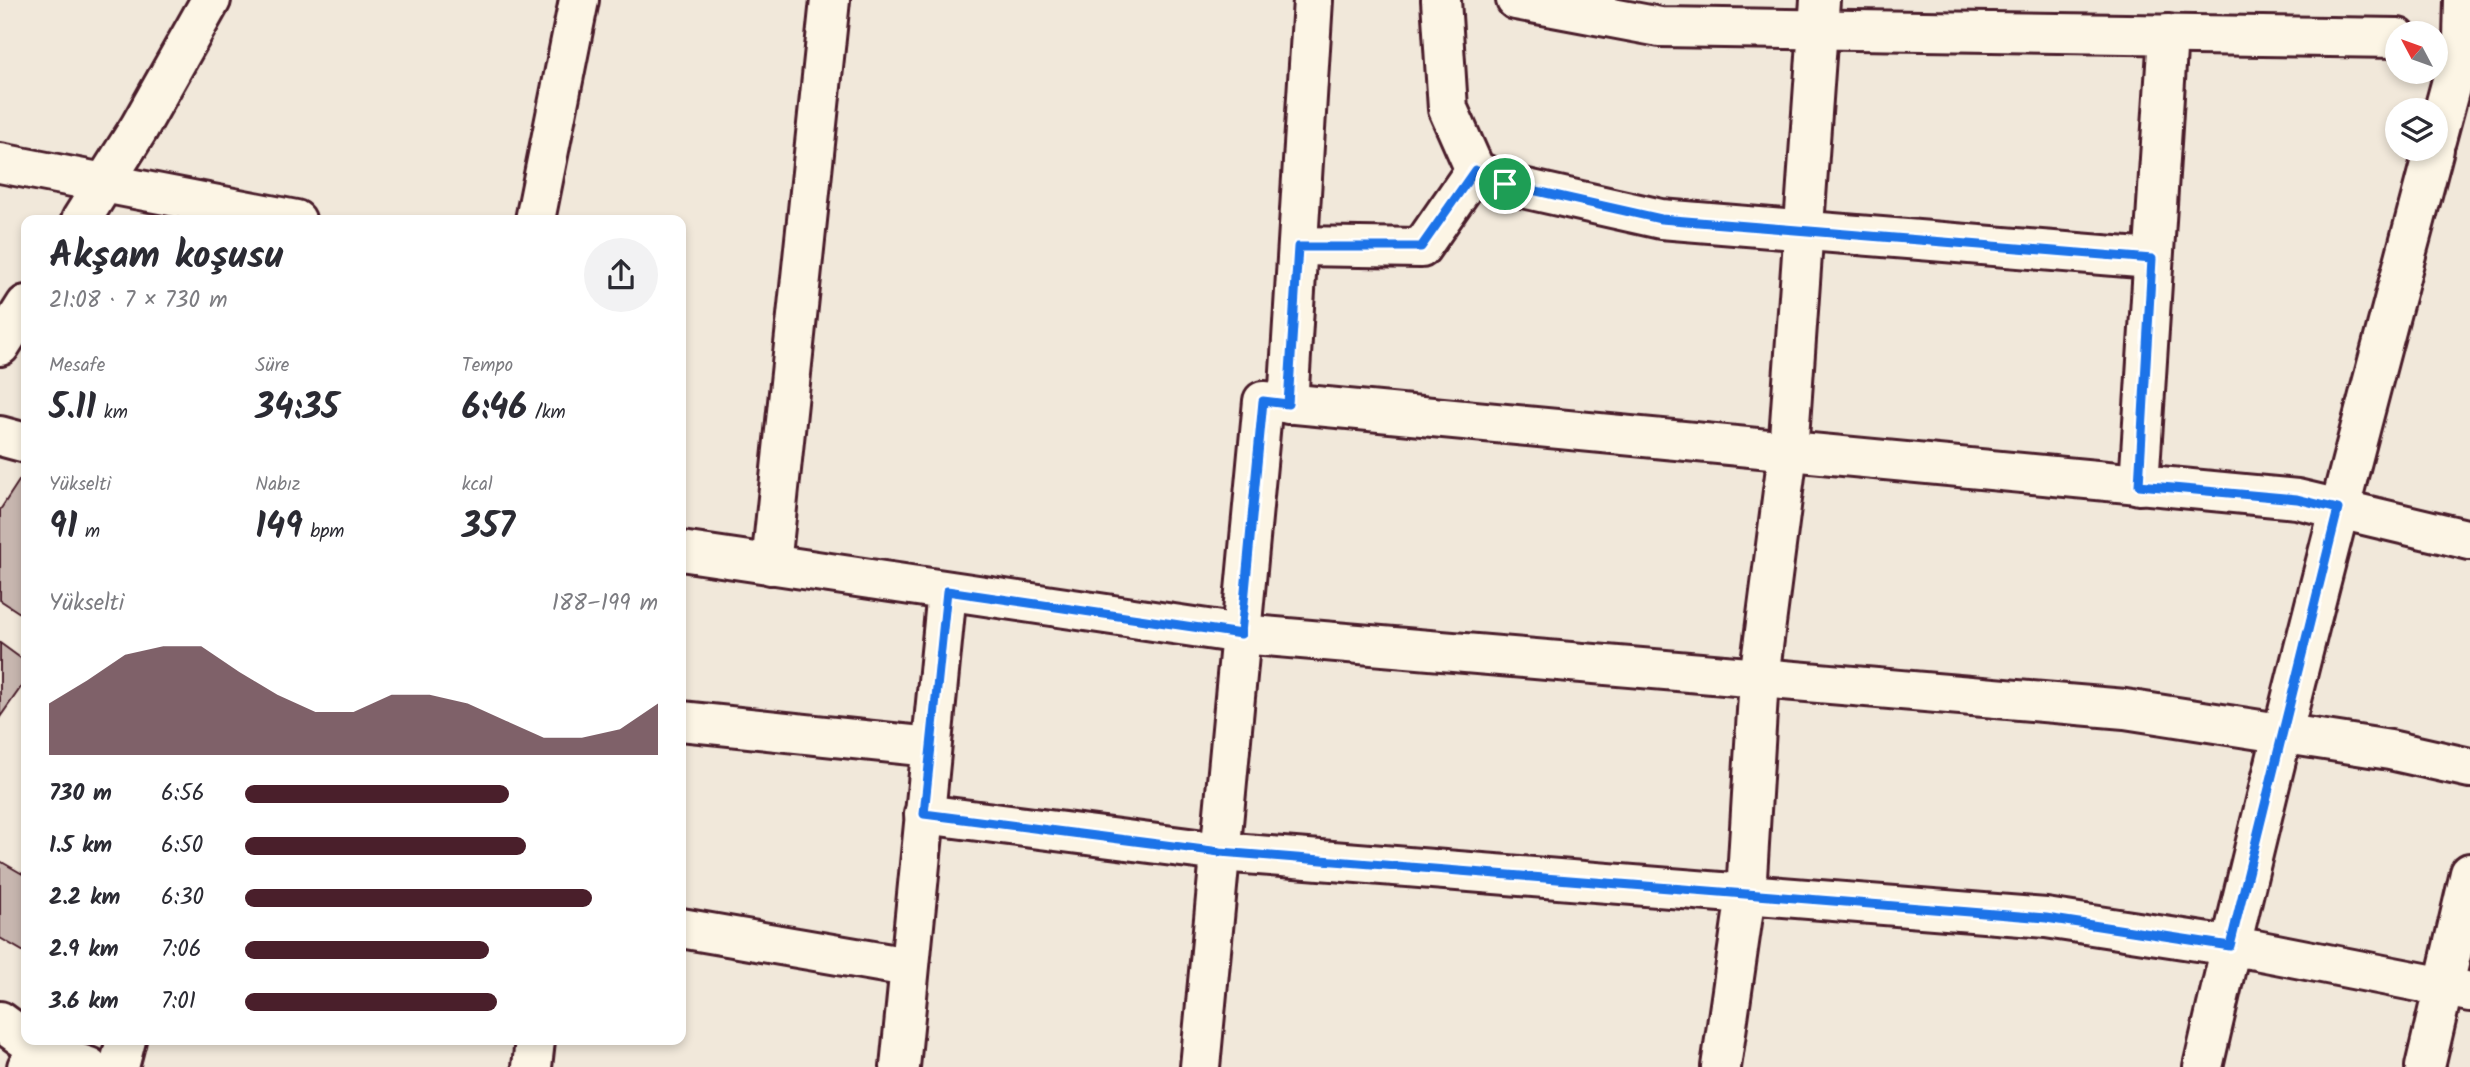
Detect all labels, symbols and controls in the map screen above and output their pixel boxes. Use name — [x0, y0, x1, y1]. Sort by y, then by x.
north arrow — [2385, 21, 2448, 84]
map controls — [2385, 21, 2448, 161]
button: layers — [2385, 98, 2448, 161]
pin — [1475, 154, 1535, 214]
icon: arrive — [1486, 165, 1524, 203]
text: Akşam koşusu — [49, 227, 283, 287]
button: share — [584, 238, 658, 312]
text: 21:08 · 7 × 730 m — [49, 283, 228, 319]
text: Mesafe — [49, 351, 105, 381]
text: Süre — [255, 351, 289, 381]
text: Tempo — [462, 351, 513, 381]
text: 5.11 — [49, 381, 96, 437]
text: 34:35 — [255, 381, 339, 437]
text: 6:46 — [462, 381, 527, 437]
text: km — [96, 398, 128, 428]
text: /km — [527, 398, 566, 428]
text: Yükselti — [49, 470, 111, 500]
text: Nabız — [255, 470, 300, 500]
text: kcal — [462, 470, 493, 500]
text: 91 — [49, 500, 77, 556]
text: 149 — [255, 500, 303, 556]
text: 357 — [462, 500, 515, 556]
text: m — [77, 517, 100, 547]
text: bpm — [303, 517, 345, 547]
text: Yükselti — [49, 586, 124, 622]
text: 188–199 m — [552, 586, 658, 622]
text: 730 m — [49, 776, 112, 812]
text: 6:56 — [161, 776, 205, 812]
text: 1.5 km — [49, 828, 112, 864]
text: 6:50 — [161, 828, 203, 864]
text: 2.2 km — [49, 880, 120, 916]
text: 6:30 — [161, 880, 204, 916]
text: 2.9 km — [49, 932, 119, 968]
text: 7:06 — [161, 932, 202, 968]
text: 3.6 km — [49, 984, 119, 1020]
text: 7:01 — [161, 984, 196, 1020]

